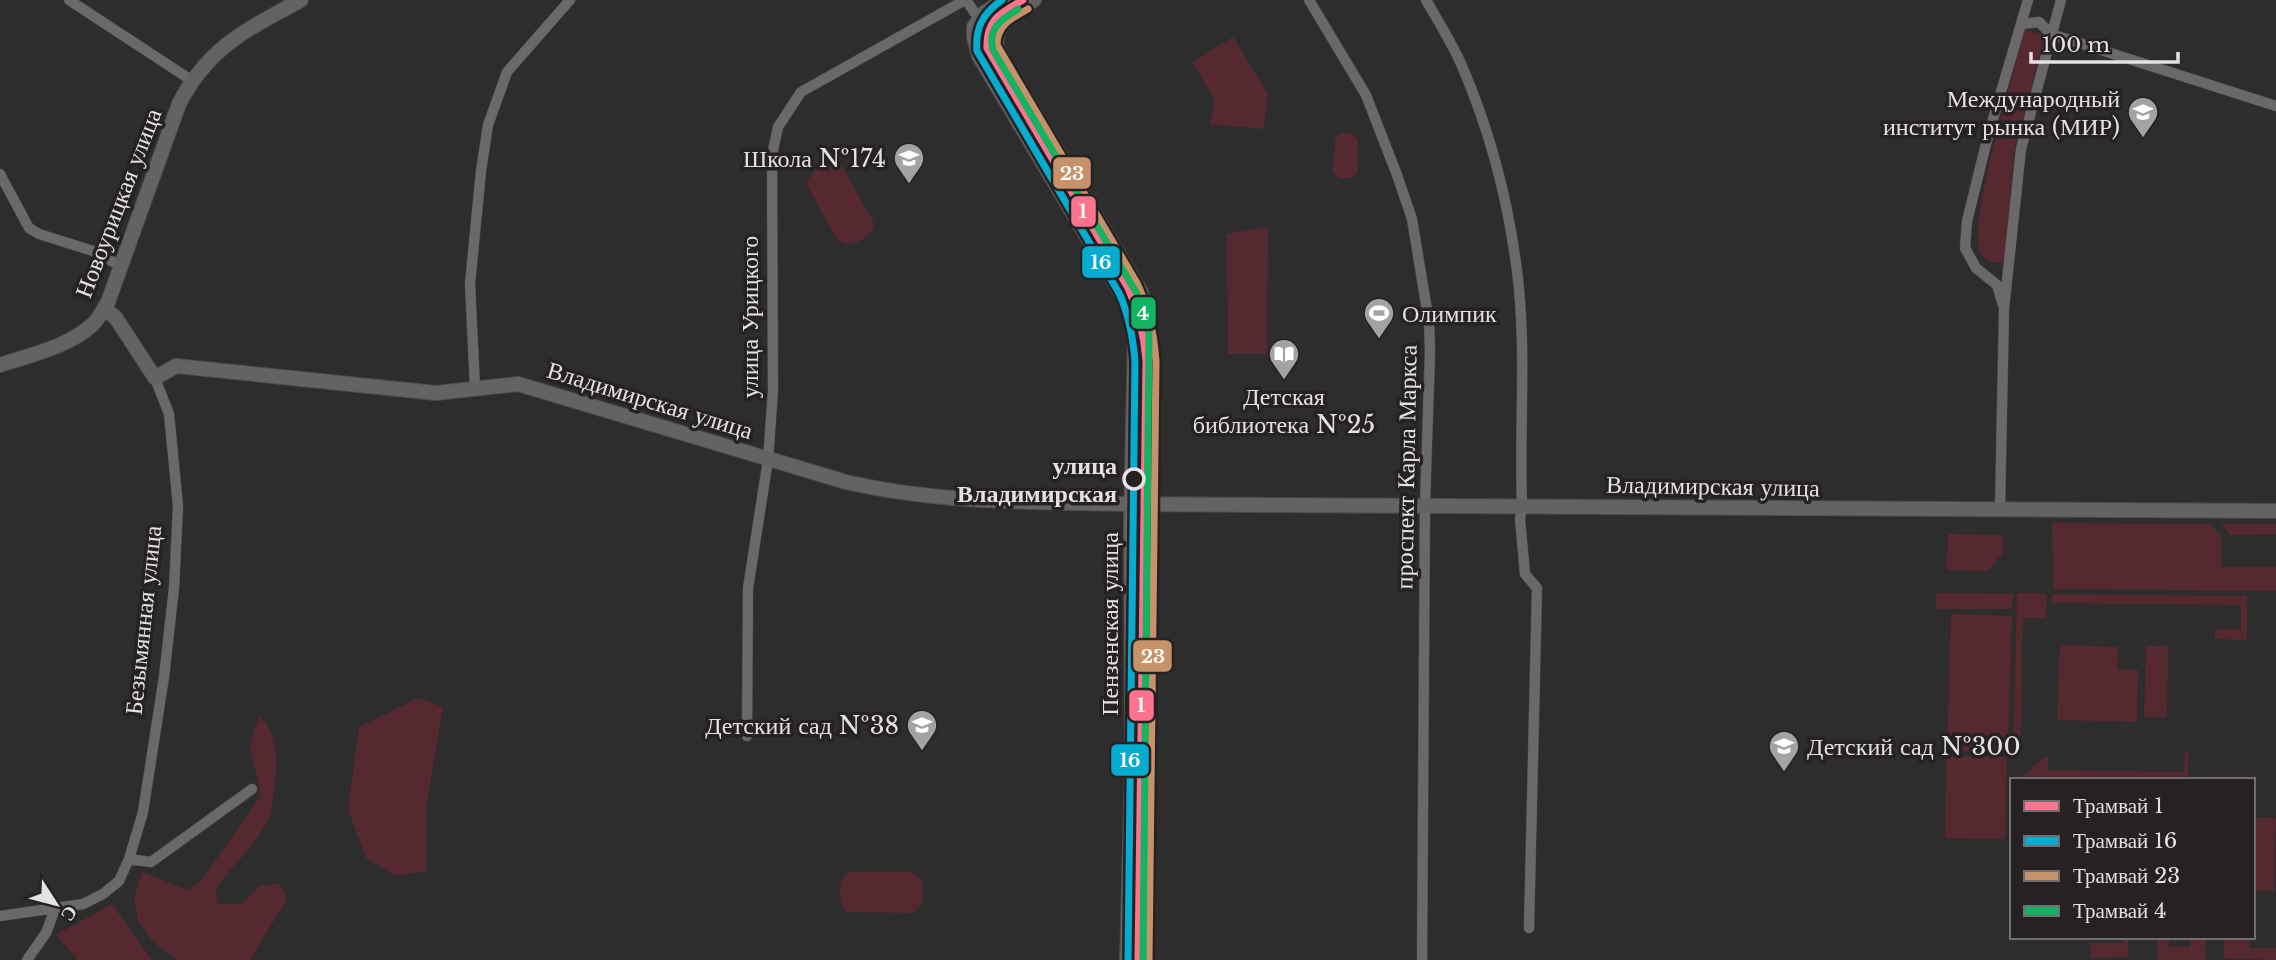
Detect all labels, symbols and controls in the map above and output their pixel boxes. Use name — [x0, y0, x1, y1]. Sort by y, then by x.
scale bar — [2031, 21, 2178, 65]
text: 100 m — [2042, 32, 2110, 58]
place label: Международный институт рынка (МИР) — [1883, 84, 2120, 141]
school or university icon: Международный институт рынка (МИР) — [2126, 95, 2160, 139]
street label: Новоурицкая улица — [69, 104, 168, 302]
school or university icon: Школа №174 — [892, 141, 926, 185]
place label: Школа №174 — [743, 144, 886, 173]
line badge: 23 — [1052, 156, 1092, 190]
text: 23 — [1060, 162, 1084, 185]
line badge: 1 — [1070, 195, 1097, 228]
text: 1 — [1079, 200, 1087, 223]
street label: улица Урицкого — [735, 236, 764, 398]
line badge: 16 — [1081, 245, 1121, 279]
text: 16 — [1090, 251, 1112, 274]
line badge: 4 — [1130, 296, 1157, 330]
sports icon: Олимпик — [1362, 296, 1396, 340]
place label: Олимпик — [1402, 299, 1497, 328]
text: 4 — [1137, 302, 1149, 325]
library icon: Детская библиотека №25 — [1267, 337, 1301, 381]
street label: проспект Карла Маркса — [1389, 344, 1423, 589]
street label: Владимирская улица — [544, 355, 757, 445]
place label: Детская библиотека №25 — [1193, 382, 1375, 439]
place label: улица Владимирская — [957, 451, 1117, 508]
marker: улица Владимирская — [1123, 468, 1145, 490]
street label: Владимирская улица — [1606, 470, 1820, 502]
street label: Безымянная улица — [119, 524, 167, 716]
street label: Пензенская улица — [1095, 532, 1124, 716]
line badge: 23 — [1132, 639, 1173, 673]
text: 23 — [1141, 645, 1165, 668]
line badge: 1 — [1128, 689, 1155, 722]
text: 1 — [1137, 694, 1145, 717]
school or university icon: Детский сад №38 — [905, 708, 939, 752]
place label: Детский сад №38 — [705, 711, 899, 740]
school or university icon: Детский сад №300 — [1767, 729, 1801, 773]
place label: Детский сад №300 — [1807, 732, 2021, 761]
line badge: 16 — [1110, 743, 1150, 777]
text: 16 — [1119, 749, 1141, 772]
legend — [2010, 778, 2255, 939]
text: Трамвай 1 — [2073, 793, 2164, 819]
text: Трамвай 16 — [2073, 828, 2177, 854]
text: Трамвай 23 — [2073, 863, 2180, 889]
north arrow — [21, 869, 91, 939]
text: Трамвай 4 — [2073, 898, 2167, 924]
text: С — [56, 901, 83, 926]

